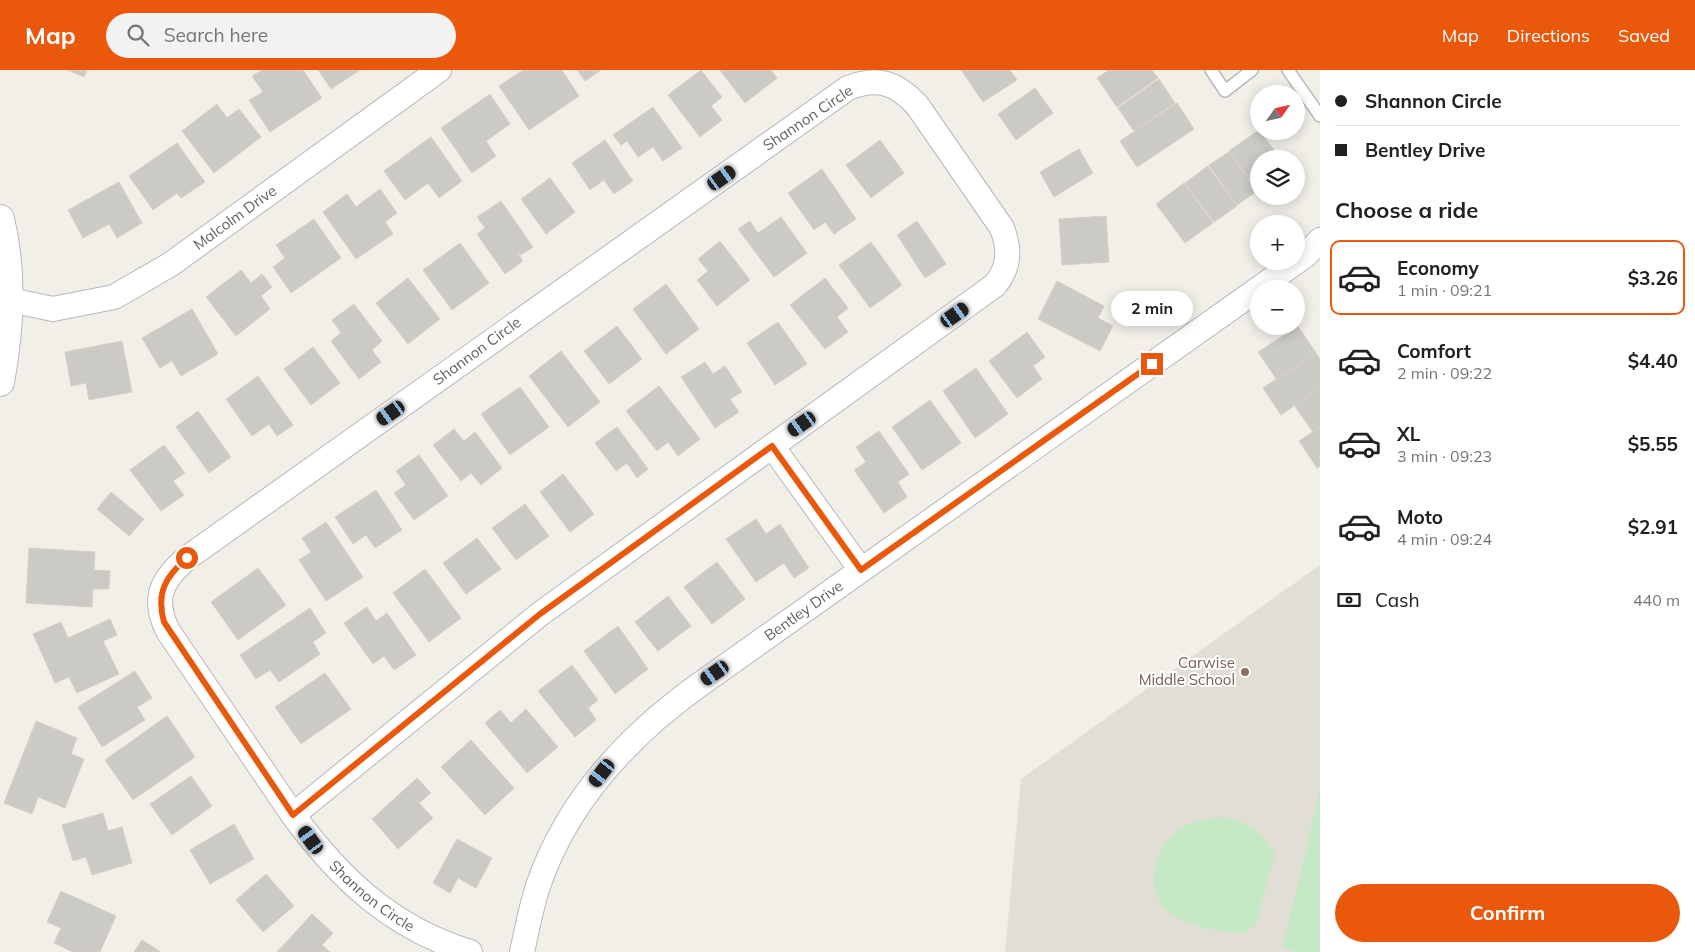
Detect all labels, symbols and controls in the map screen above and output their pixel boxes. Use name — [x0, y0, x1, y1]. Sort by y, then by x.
search box — [106, 13, 456, 58]
text: Map — [25, 20, 76, 50]
icon: search — [124, 21, 152, 49]
text: Search here — [164, 23, 268, 47]
text: Map — [1442, 24, 1479, 47]
text: Directions — [1507, 24, 1590, 47]
text: Saved — [1618, 24, 1670, 47]
street label: Shannon Circle — [759, 81, 856, 155]
north arrow — [1250, 85, 1305, 140]
map controls — [1250, 85, 1305, 335]
text: Shannon Circle — [1365, 89, 1502, 113]
text: Bentley Drive — [1365, 138, 1485, 162]
button: layers — [1250, 150, 1305, 205]
car — [705, 163, 738, 193]
street label: Malcolm Drive — [189, 181, 280, 254]
text: Choose a ride — [1335, 196, 1478, 224]
button: + — [1250, 215, 1305, 270]
icon: car — [1337, 255, 1382, 300]
text: Economy — [1397, 256, 1479, 280]
text: $3.26 — [1628, 266, 1678, 290]
button: − — [1250, 280, 1305, 335]
text: 1 min · 09:21 — [1397, 280, 1492, 300]
callout: 2 min — [1111, 292, 1193, 326]
text: 2 min — [1131, 298, 1173, 318]
car — [938, 300, 971, 330]
street label: Shannon Circle — [429, 312, 524, 389]
icon: car — [1337, 338, 1382, 383]
text: Comfort — [1397, 339, 1471, 363]
text: $4.40 — [1628, 349, 1678, 373]
route end — [1141, 353, 1163, 375]
text: 2 min · 09:22 — [1397, 363, 1492, 383]
car — [374, 398, 407, 428]
car — [785, 409, 818, 439]
icon: car — [1337, 421, 1382, 466]
text: XL — [1397, 422, 1420, 446]
text: $5.55 — [1628, 432, 1678, 456]
text: 3 min · 09:23 — [1397, 446, 1492, 466]
icon: car — [1337, 504, 1382, 549]
text: Moto — [1397, 505, 1443, 529]
text: $2.91 — [1628, 515, 1678, 539]
text: 4 min · 09:24 — [1397, 529, 1492, 549]
route start — [176, 547, 198, 569]
street label: Bentley Drive — [760, 576, 847, 645]
icon: cash — [1335, 586, 1363, 614]
text: Cash — [1375, 588, 1420, 612]
text: 440 m — [1633, 590, 1680, 610]
place label: Carwise Middle School — [1139, 653, 1235, 689]
car — [698, 658, 731, 688]
marker: Carwise Middle School — [1239, 666, 1251, 678]
car — [586, 757, 617, 789]
car — [296, 823, 325, 857]
street label: Shannon Circle — [325, 856, 418, 936]
button: Confirm — [1335, 884, 1680, 942]

